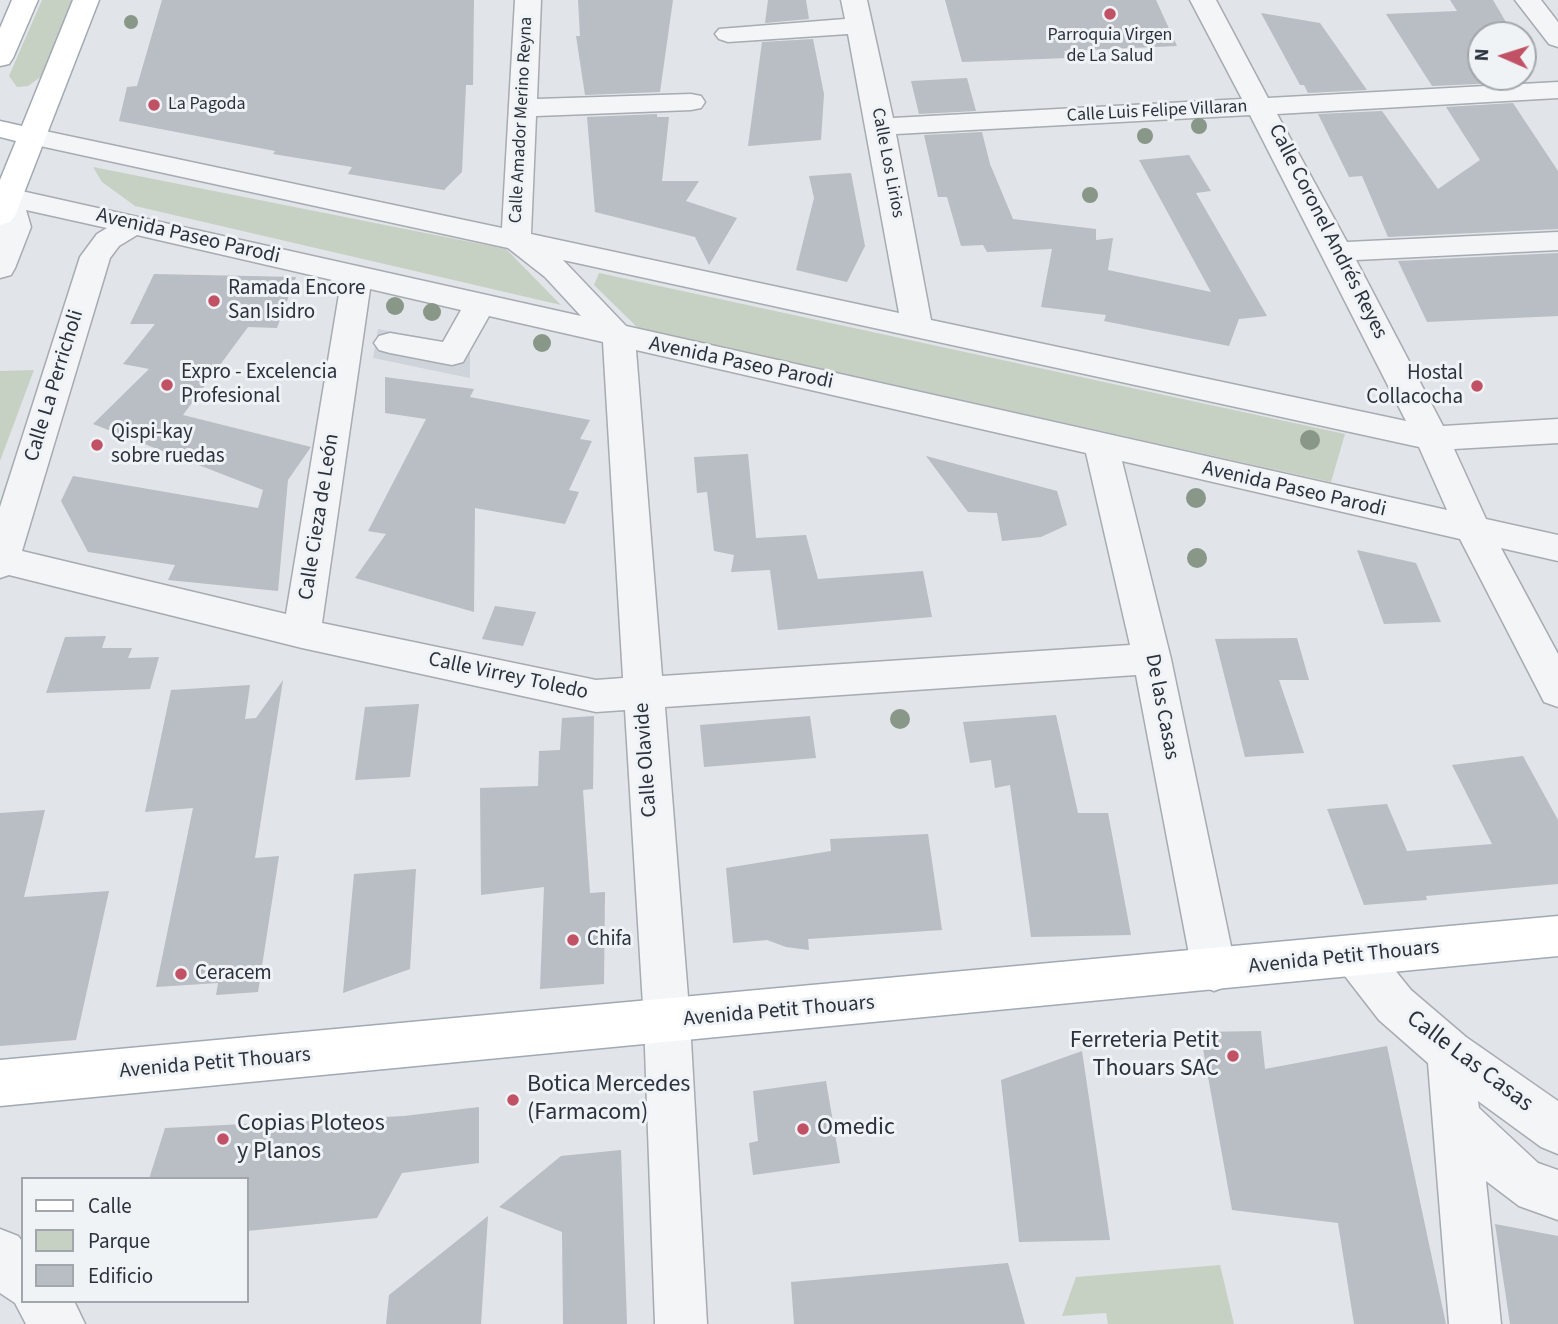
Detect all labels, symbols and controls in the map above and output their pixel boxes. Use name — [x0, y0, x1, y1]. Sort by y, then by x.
marker: Parroquia Virgen de La Salud — [1102, 6, 1118, 22]
street label: Calle Amador Merino Reyna — [506, 16, 538, 224]
north arrow — [1467, 21, 1537, 91]
place label: Parroquia Virgen de La Salud — [1048, 25, 1172, 68]
text: N — [1469, 48, 1496, 62]
place label: La Pagoda — [168, 94, 246, 116]
street label: Calle Luis Felipe Villaran — [1066, 96, 1248, 128]
marker: La Pagoda — [146, 97, 162, 113]
street label: Calle Los Lirios — [866, 106, 908, 220]
street label: Calle Coronel Andrés Reyes — [1262, 121, 1392, 343]
street label: Avenida Paseo Parodi — [94, 204, 282, 270]
place label: Ramada Encore San Isidro — [228, 276, 365, 326]
marker: Ramada Encore San Isidro — [206, 293, 222, 309]
street label: Calle La Perricholi — [20, 307, 90, 465]
street label: Avenida Paseo Parodi — [647, 332, 835, 396]
place label: Expro - Excelencia Profesional — [181, 360, 337, 410]
place label: Hostal Collacocha — [1366, 361, 1463, 411]
marker: Expro - Excelencia Profesional — [159, 377, 175, 393]
marker: Hostal Collacocha — [1469, 378, 1485, 394]
place label: Qispi-kay sobre ruedas — [111, 420, 225, 470]
street label: Calle Cieza de León — [294, 432, 346, 602]
marker: Qispi-kay sobre ruedas — [89, 437, 105, 453]
street label: Avenida Paseo Parodi — [1200, 457, 1388, 523]
street label: Calle Virrey Toledo — [426, 648, 590, 706]
street label: De las Casas — [1138, 652, 1184, 762]
street label: Calle Olavide — [630, 702, 664, 818]
place label: Chifa — [587, 927, 632, 953]
marker: Chifa — [565, 932, 581, 948]
street label: Avenida Petit Thouars — [1247, 935, 1441, 981]
place label: Ceracem — [195, 961, 272, 987]
marker: Ceracem — [173, 966, 189, 982]
street label: Avenida Petit Thouars — [682, 991, 876, 1033]
street label: Calle Las Casas — [1400, 1005, 1538, 1119]
place label: Ferreteria Petit Thouars SAC — [1070, 1028, 1219, 1084]
street label: Avenida Petit Thouars — [118, 1043, 312, 1085]
marker: Ferreteria Petit Thouars SAC — [1225, 1048, 1241, 1064]
place label: Botica Mercedes (Farmacom) — [527, 1072, 690, 1128]
marker: Botica Mercedes (Farmacom) — [505, 1092, 521, 1108]
place label: Copias Ploteos y Planos — [237, 1111, 385, 1167]
place label: Omedic — [817, 1115, 895, 1143]
marker: Omedic — [795, 1121, 811, 1137]
marker: Copias Ploteos y Planos — [215, 1131, 231, 1147]
legend — [21, 1177, 248, 1303]
text: Calle — [88, 1191, 132, 1221]
text: Parque — [88, 1226, 150, 1256]
text: Edificio — [88, 1261, 153, 1291]

